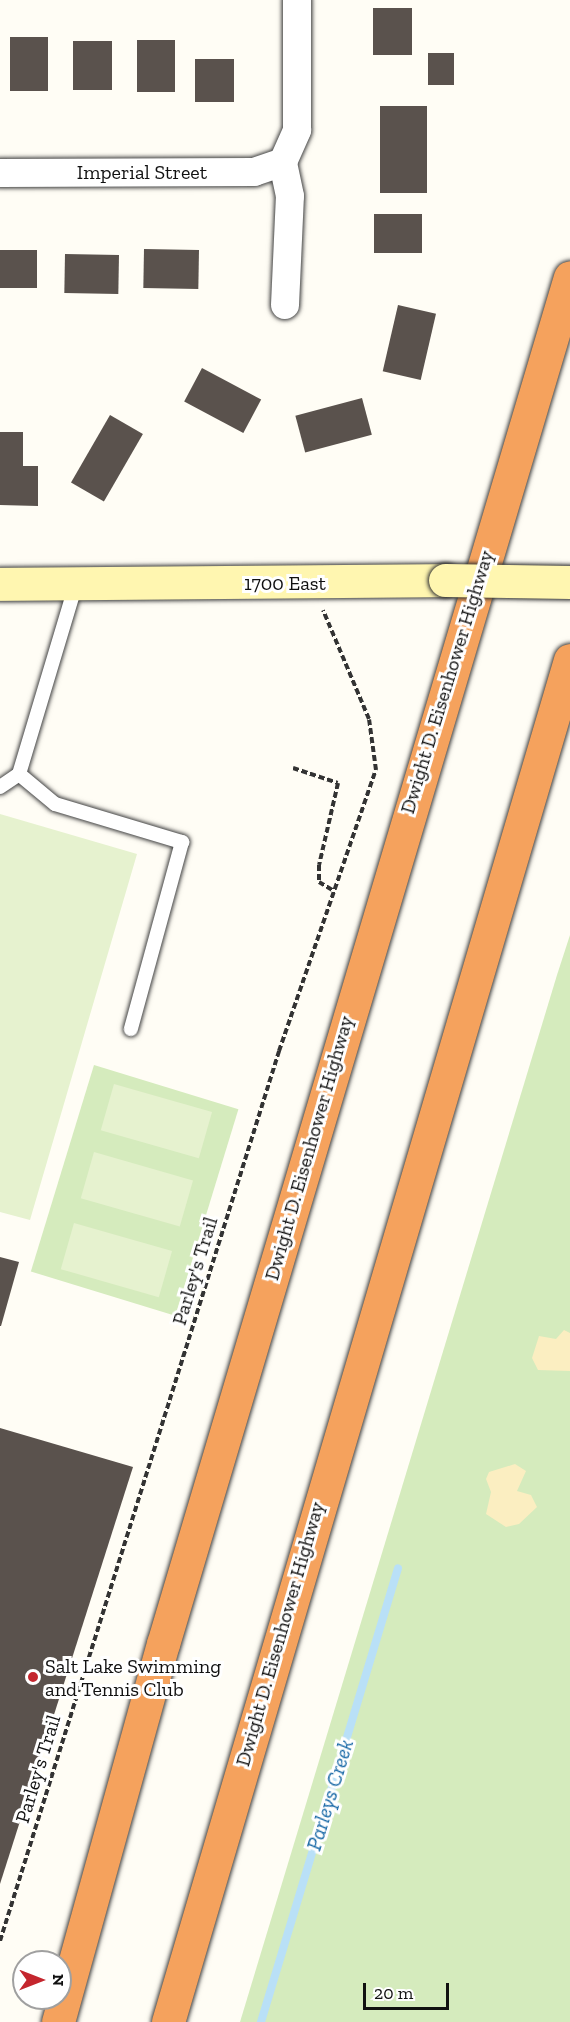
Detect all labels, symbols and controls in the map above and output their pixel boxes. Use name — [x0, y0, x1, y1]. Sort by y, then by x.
street label: Imperial Street — [77, 160, 207, 184]
street label: Dwight D. Eisenhower Highway — [395, 547, 499, 817]
street label: 1700 East — [244, 571, 326, 595]
street label: Dwight D. Eisenhower Highway — [260, 1013, 358, 1283]
street label: Parley's Trail — [167, 1214, 223, 1328]
street label: Dwight D. Eisenhower Highway — [231, 1499, 329, 1769]
place label: Salt Lake Swimming and Tennis Club — [45, 1654, 221, 1701]
marker: Salt Lake Swimming and Tennis Club — [26, 1670, 40, 1684]
street label: Parley's Trail — [10, 1712, 66, 1826]
water label: Parleys Creek — [301, 1737, 359, 1853]
north arrow — [12, 1950, 72, 2010]
scale bar — [366, 1971, 452, 2009]
text: N — [49, 1974, 68, 1986]
text: 20 m — [374, 1982, 413, 2004]

